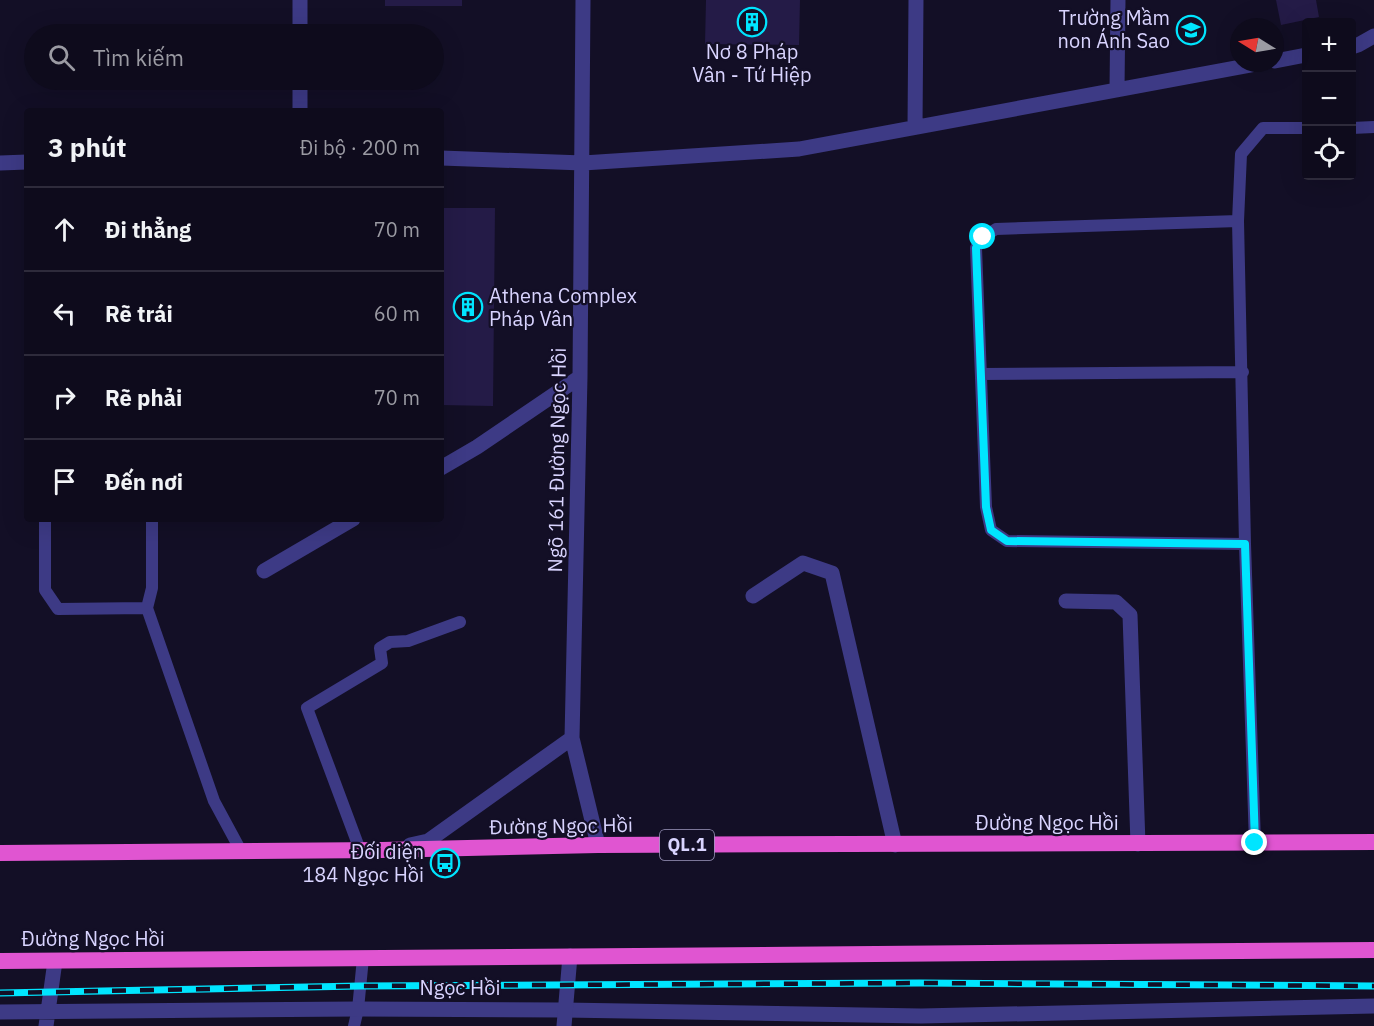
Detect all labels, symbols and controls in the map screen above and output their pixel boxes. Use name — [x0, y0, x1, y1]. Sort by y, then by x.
place label: Trường Mầm non Ánh Sao — [1058, 4, 1170, 54]
building icon: Nơ 8 Pháp Vân - Tứ Hiệp — [736, 6, 768, 38]
school or university icon: Trường Mầm non Ánh Sao — [1175, 14, 1207, 46]
north arrow — [1230, 18, 1284, 72]
map controls — [1302, 18, 1356, 180]
button: + — [1302, 18, 1356, 72]
search box — [24, 24, 444, 90]
place label: Nơ 8 Pháp Vân - Tứ Hiệp — [692, 38, 812, 88]
icon: search — [45, 41, 78, 74]
text: Tìm kiếm — [93, 43, 184, 72]
button: − — [1302, 72, 1356, 126]
button: locate — [1302, 126, 1356, 180]
text: 3 phút — [48, 130, 127, 164]
text: Đi bộ · 200 m — [300, 134, 420, 161]
icon: ahead — [48, 213, 81, 246]
text: Đi thẳng — [105, 215, 191, 244]
text: 70 m — [374, 216, 420, 243]
route start — [969, 223, 995, 249]
place label: Athena Complex Pháp Vân — [489, 282, 637, 332]
building icon: Athena Complex Pháp Vân — [452, 291, 484, 323]
icon: left — [48, 297, 81, 330]
text: Rẽ trái — [105, 299, 173, 328]
text: 60 m — [374, 300, 420, 327]
street label: Ngõ 161 Đường Ngọc Hồi — [541, 347, 572, 573]
icon: right — [48, 381, 81, 414]
text: Rẽ phải — [105, 383, 182, 412]
text: 70 m — [374, 384, 420, 411]
icon: arrive — [48, 465, 81, 498]
text: Đến nơi — [105, 467, 183, 496]
street label: Đường Ngọc Hồi — [975, 809, 1119, 836]
street label: Đường Ngọc Hồi — [489, 811, 633, 840]
route end — [1241, 829, 1267, 855]
road number: QL.1 — [660, 830, 714, 860]
place label: Đối diện 184 Ngọc Hồi — [302, 838, 424, 888]
bus stop icon: Đối diện 184 Ngọc Hồi — [429, 847, 461, 879]
street label: Đường Ngọc Hồi — [21, 925, 165, 952]
street label: Ngọc Hồi — [420, 974, 500, 1001]

